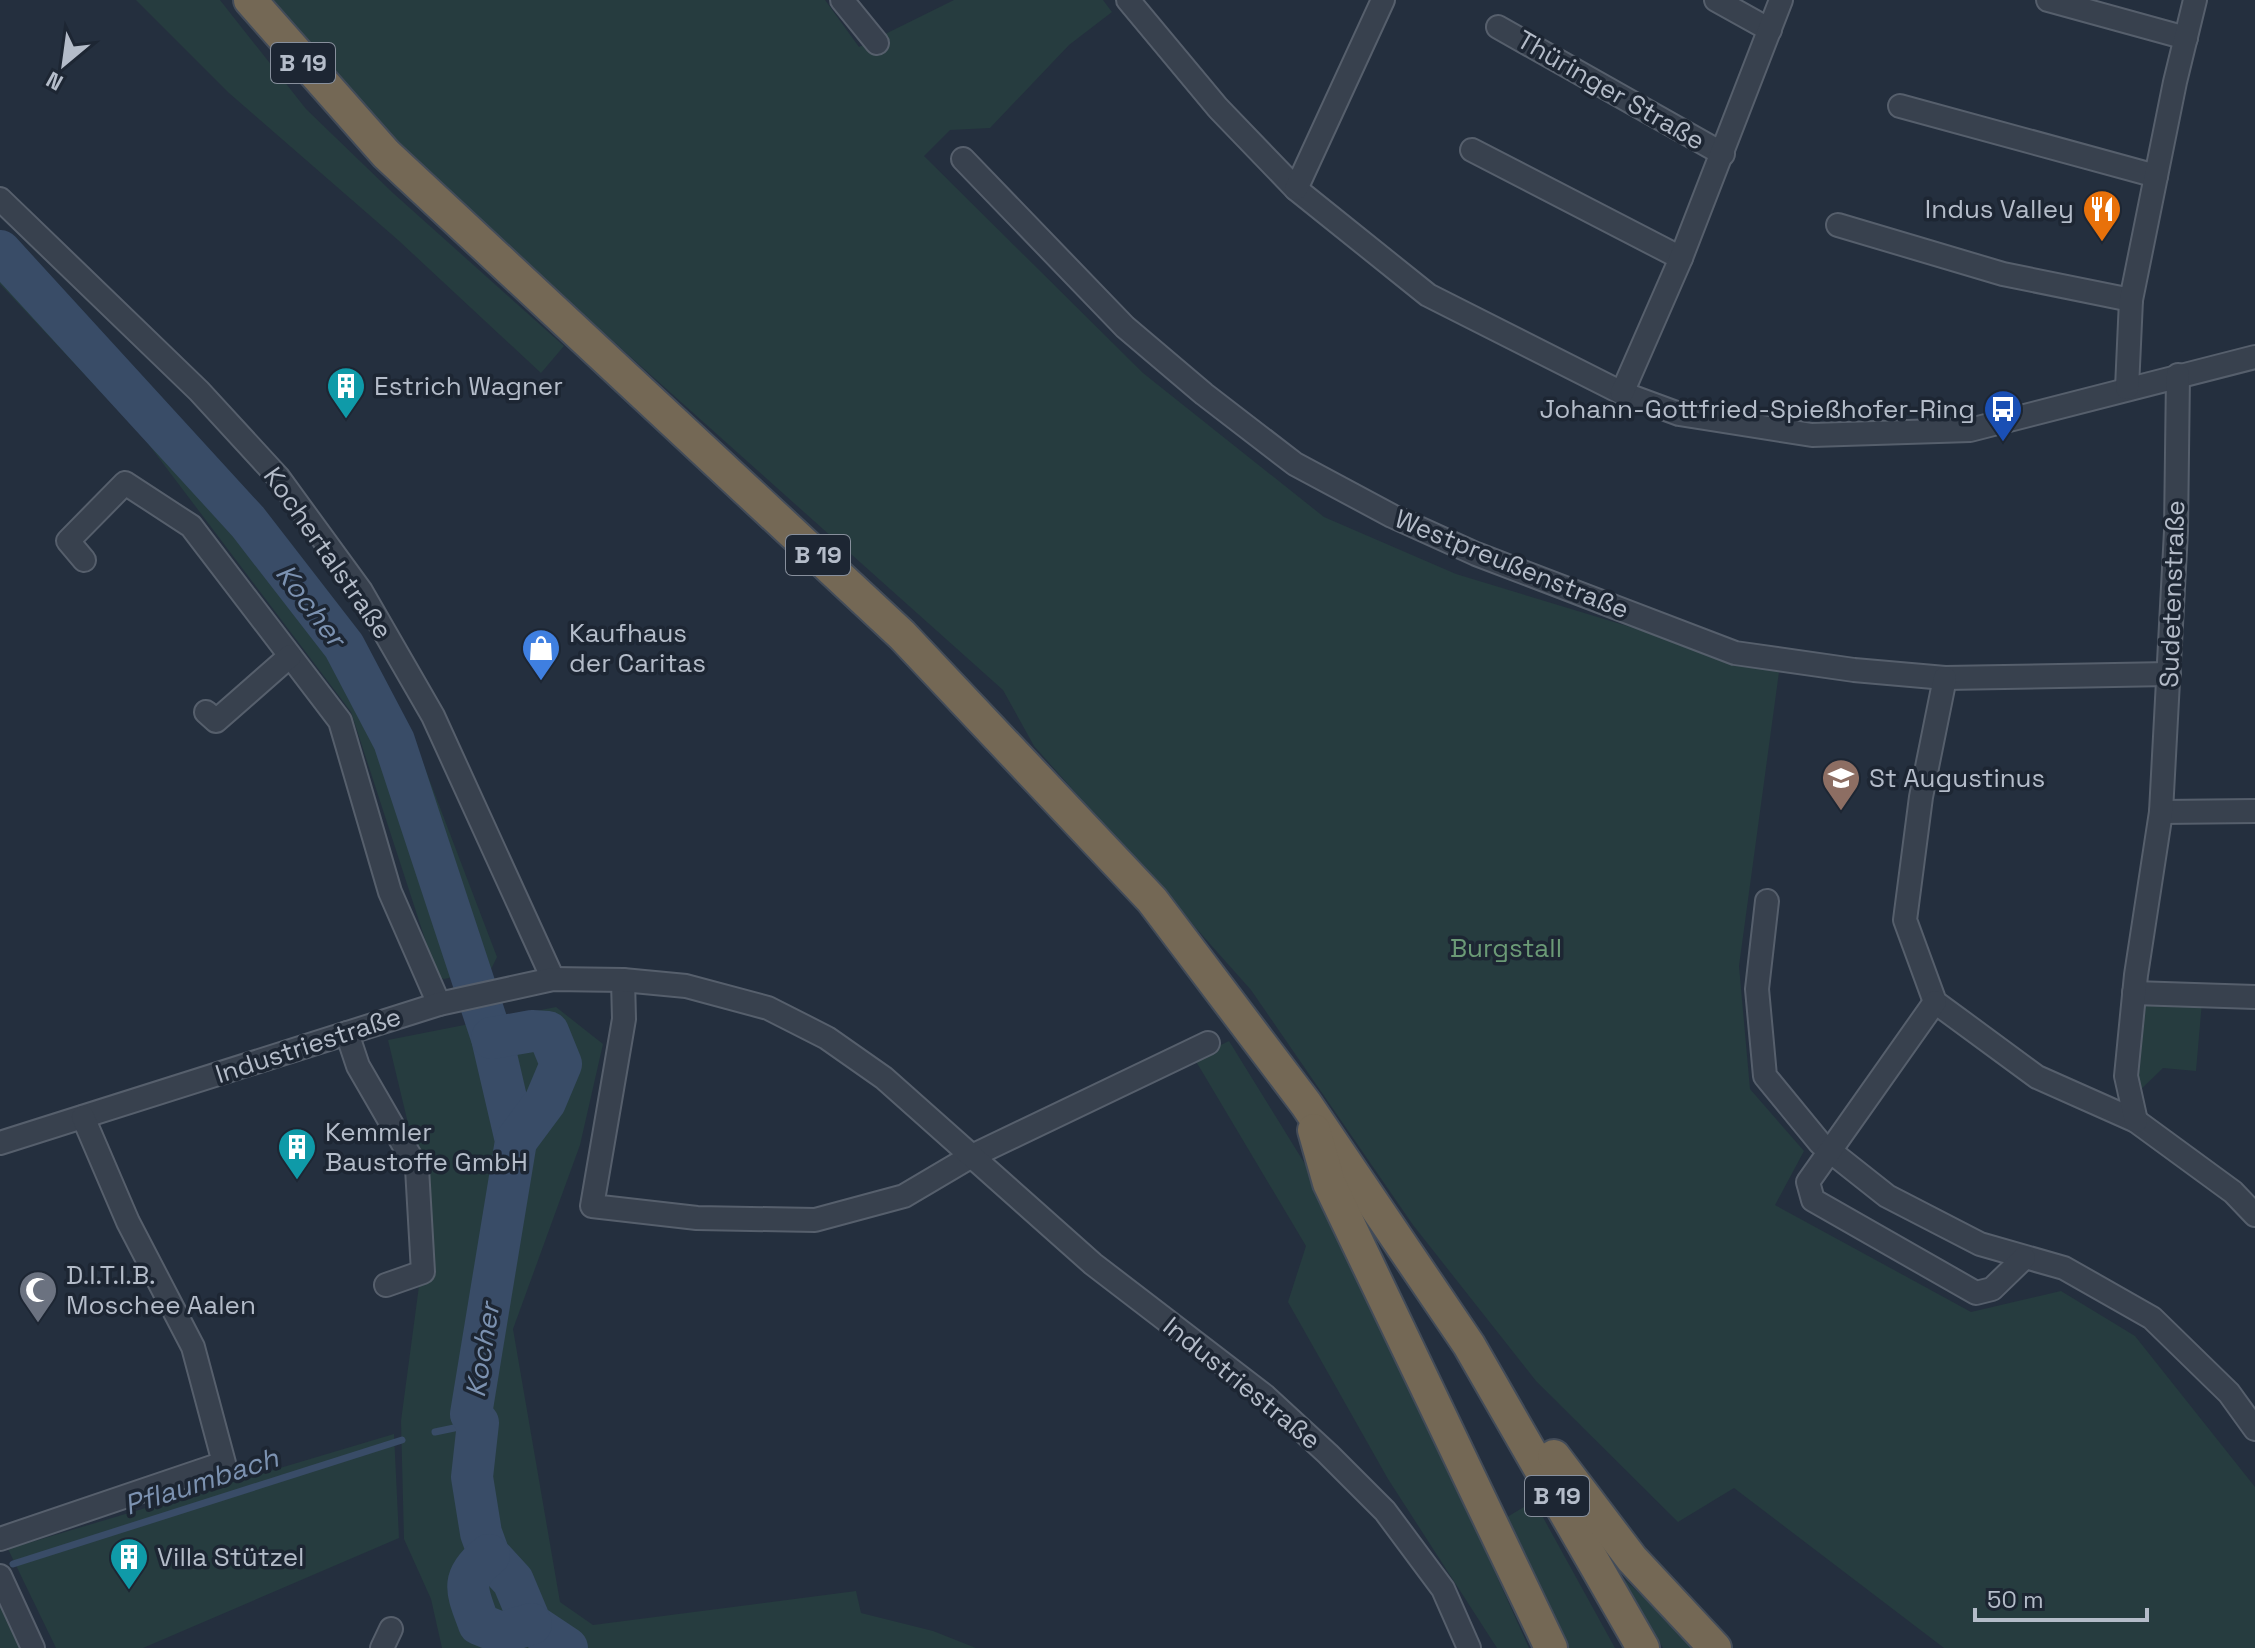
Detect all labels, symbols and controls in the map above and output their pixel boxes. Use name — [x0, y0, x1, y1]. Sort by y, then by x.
street label: Thüringer Straße — [1511, 22, 1711, 158]
north arrow — [24, 24, 104, 104]
road number: B 19 — [271, 43, 335, 83]
text: N — [41, 66, 68, 97]
restaurant icon: Indus Valley — [2081, 188, 2123, 243]
place label: Indus Valley — [1925, 192, 2074, 226]
building icon: Estrich Wagner — [325, 365, 367, 420]
place label: Estrich Wagner — [374, 369, 563, 403]
bus stop icon: Johann-Gottfried-Spießhofer-Ring — [1982, 388, 2024, 443]
place label: Johann-Gottfried-Spießhofer-Ring — [1539, 392, 1975, 426]
street label: Kochertalstraße — [257, 461, 399, 645]
street label: Sudetenstraße — [2152, 500, 2192, 688]
street label: Westpreußenstraße — [1390, 501, 1634, 627]
road number: B 19 — [786, 535, 850, 575]
water label: Kocher — [269, 557, 353, 653]
place label: Kaufhaus der Caritas — [569, 616, 706, 680]
shop icon: Kaufhaus der Caritas — [520, 627, 562, 682]
school or university icon: St Augustinus — [1820, 757, 1862, 812]
place label: St Augustinus — [1869, 761, 2045, 795]
park label: Burgstall — [1450, 931, 1562, 965]
street label: Industriestraße — [211, 999, 405, 1091]
place label: Kemmler Baustoffe GmbH — [325, 1115, 528, 1179]
building icon: Kemmler Baustoffe GmbH — [276, 1126, 318, 1181]
place label: D.I.T.I.B. Moschee Aalen — [66, 1258, 256, 1322]
mosque icon: D.I.T.I.B. Moschee Aalen — [17, 1269, 59, 1324]
water label: Kocher — [457, 1297, 508, 1400]
street label: Industriestraße — [1156, 1309, 1328, 1457]
water label: Pflaumbach — [119, 1439, 283, 1523]
road number: B 19 — [1525, 1476, 1589, 1516]
building icon: Villa Stützel — [108, 1536, 150, 1591]
place label: Villa Stützel — [157, 1540, 304, 1574]
scale bar — [1975, 1572, 2147, 1622]
text: 50 m — [1987, 1584, 2044, 1615]

